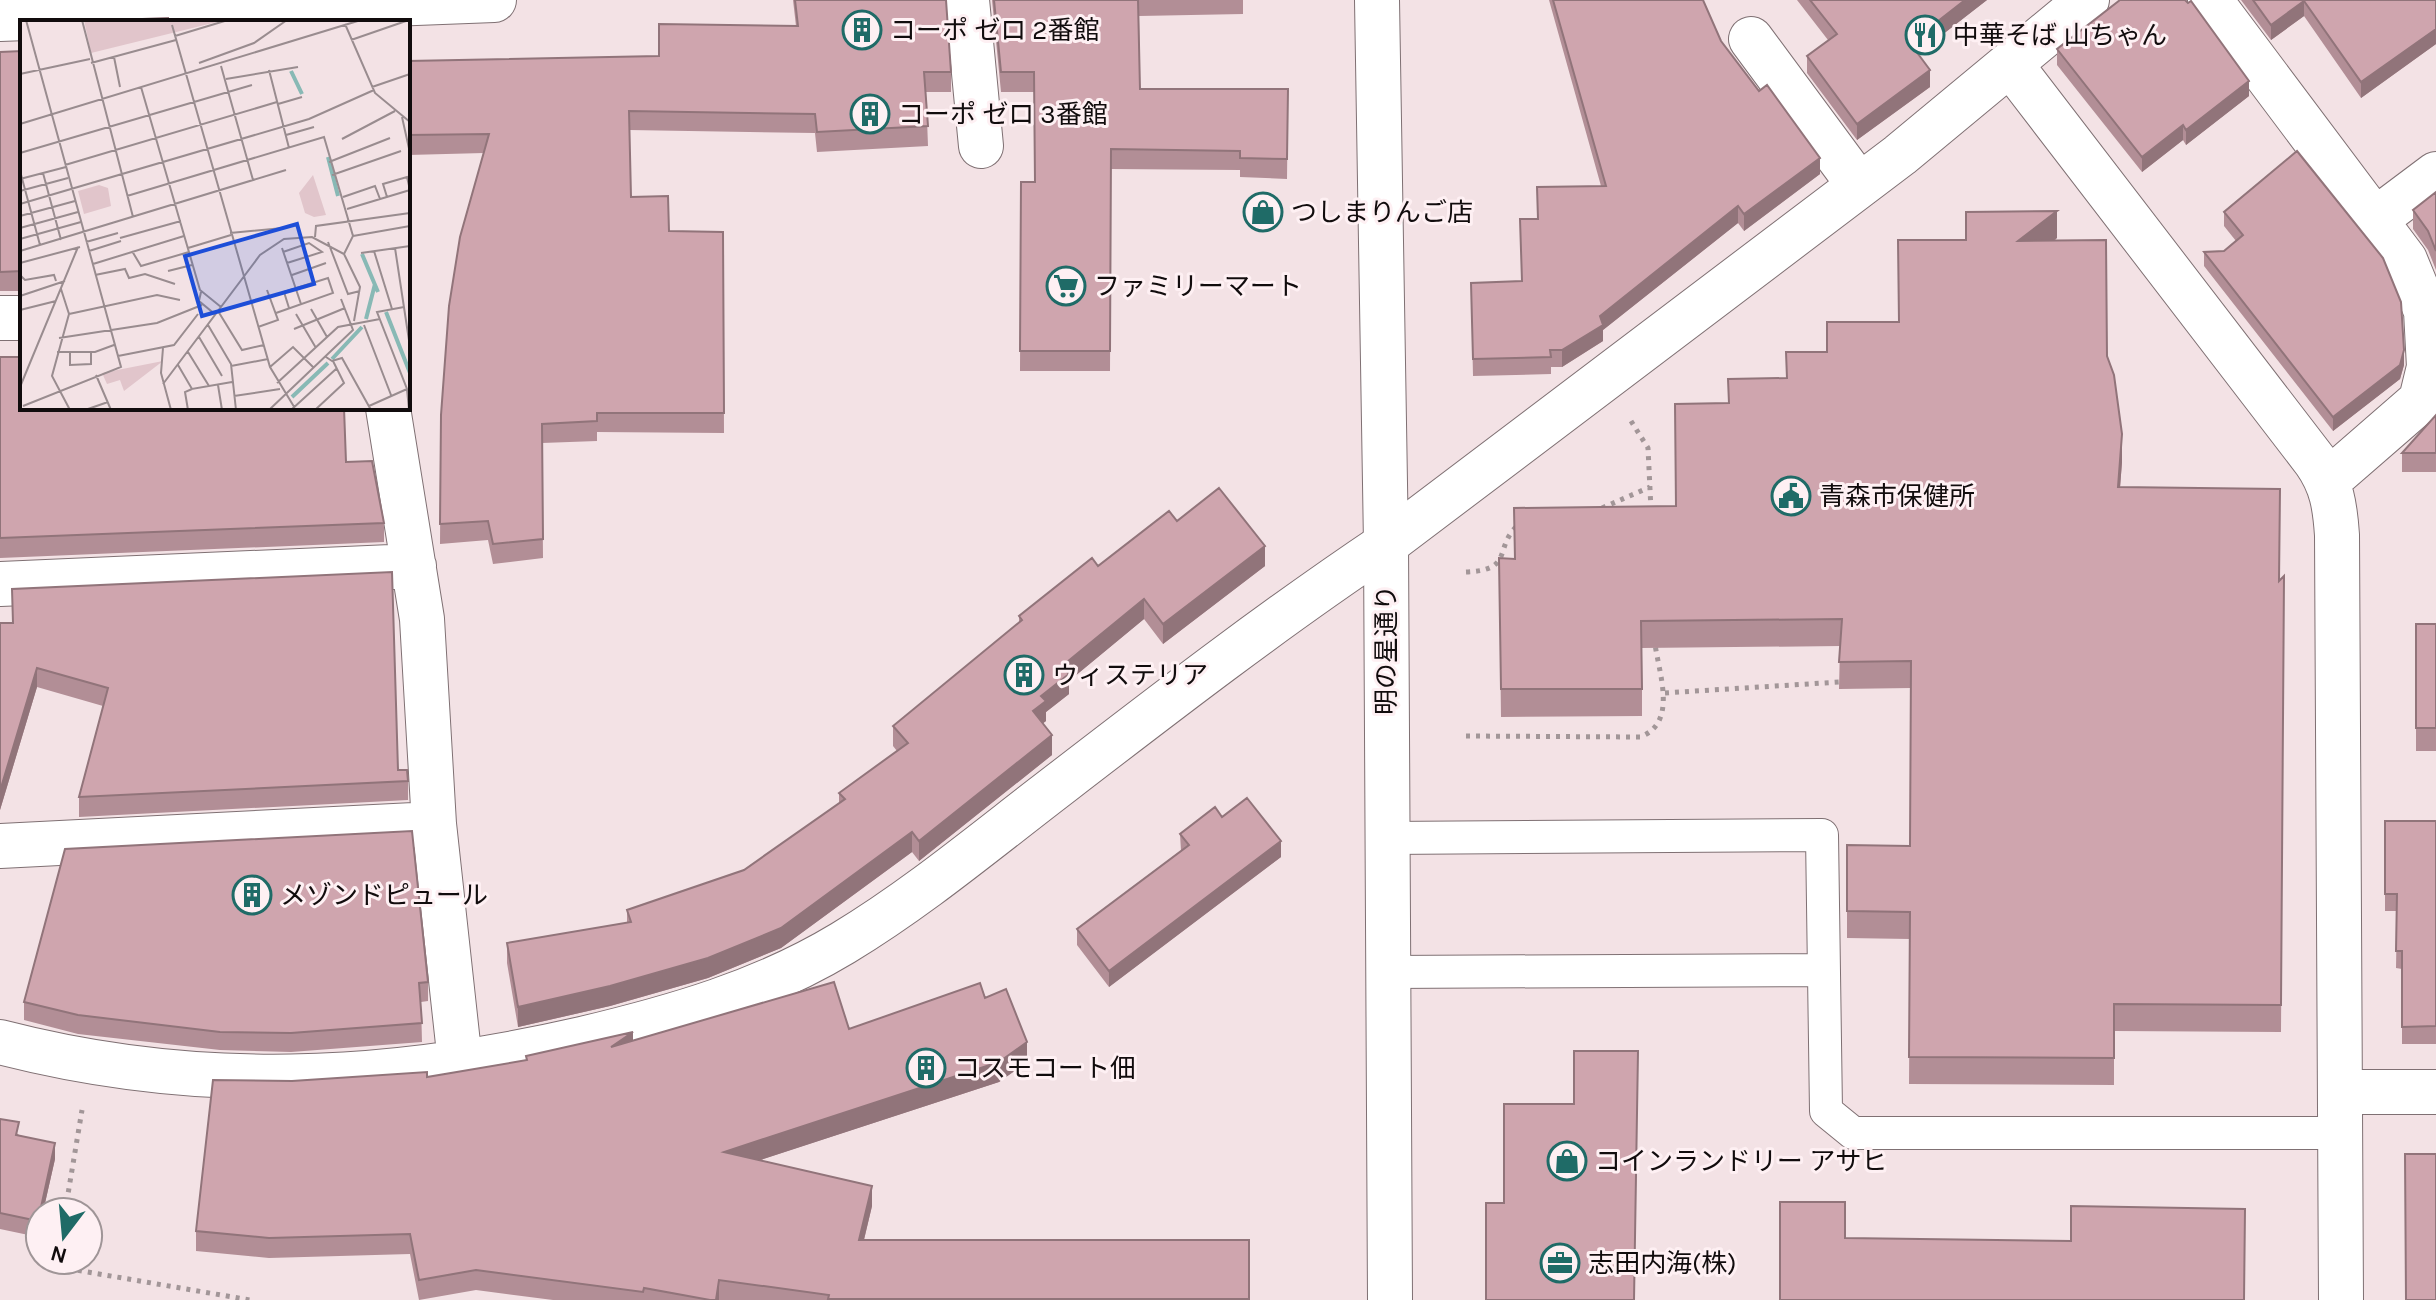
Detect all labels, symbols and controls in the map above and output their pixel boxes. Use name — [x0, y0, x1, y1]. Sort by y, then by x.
building icon: コーポ ゼロ 2番館 — [841, 9, 883, 51]
restaurant icon: 中華そば 山ちゃん — [1904, 14, 1946, 56]
place label: コーポ ゼロ 2番館 — [890, 15, 1099, 46]
inset map — [20, 20, 410, 410]
place label: 中華そば 山ちゃん — [1953, 20, 2167, 51]
building icon: コーポ ゼロ 3番館 — [849, 93, 891, 135]
place label: コーポ ゼロ 3番館 — [898, 99, 1108, 130]
shop icon: つしまりんご店 — [1242, 191, 1284, 233]
place label: つしまりんご店 — [1291, 197, 1473, 228]
supermarket icon: ファミリーマート — [1045, 265, 1087, 307]
place label: ファミリーマート — [1094, 271, 1302, 302]
public building icon: 青森市保健所 — [1770, 475, 1812, 517]
place label: 青森市保健所 — [1819, 481, 1975, 512]
street label: 明の星通り — [1371, 585, 1402, 715]
building icon: ウィステリア — [1003, 654, 1045, 696]
place label: ウィステリア — [1052, 660, 1208, 691]
building icon: メゾンドピュール — [231, 874, 273, 916]
place label: メゾンドピュール — [280, 880, 488, 911]
building icon: コスモコート佃 — [905, 1047, 947, 1089]
place label: コスモコート佃 — [954, 1053, 1136, 1084]
shop icon: コインランドリー アサヒ — [1546, 1140, 1588, 1182]
place label: コインランドリー アサヒ — [1595, 1146, 1887, 1177]
north arrow — [24, 1196, 104, 1276]
text: N — [48, 1240, 70, 1269]
office icon: 志田内海(株) — [1539, 1242, 1581, 1284]
place label: 志田内海(株) — [1588, 1248, 1737, 1279]

